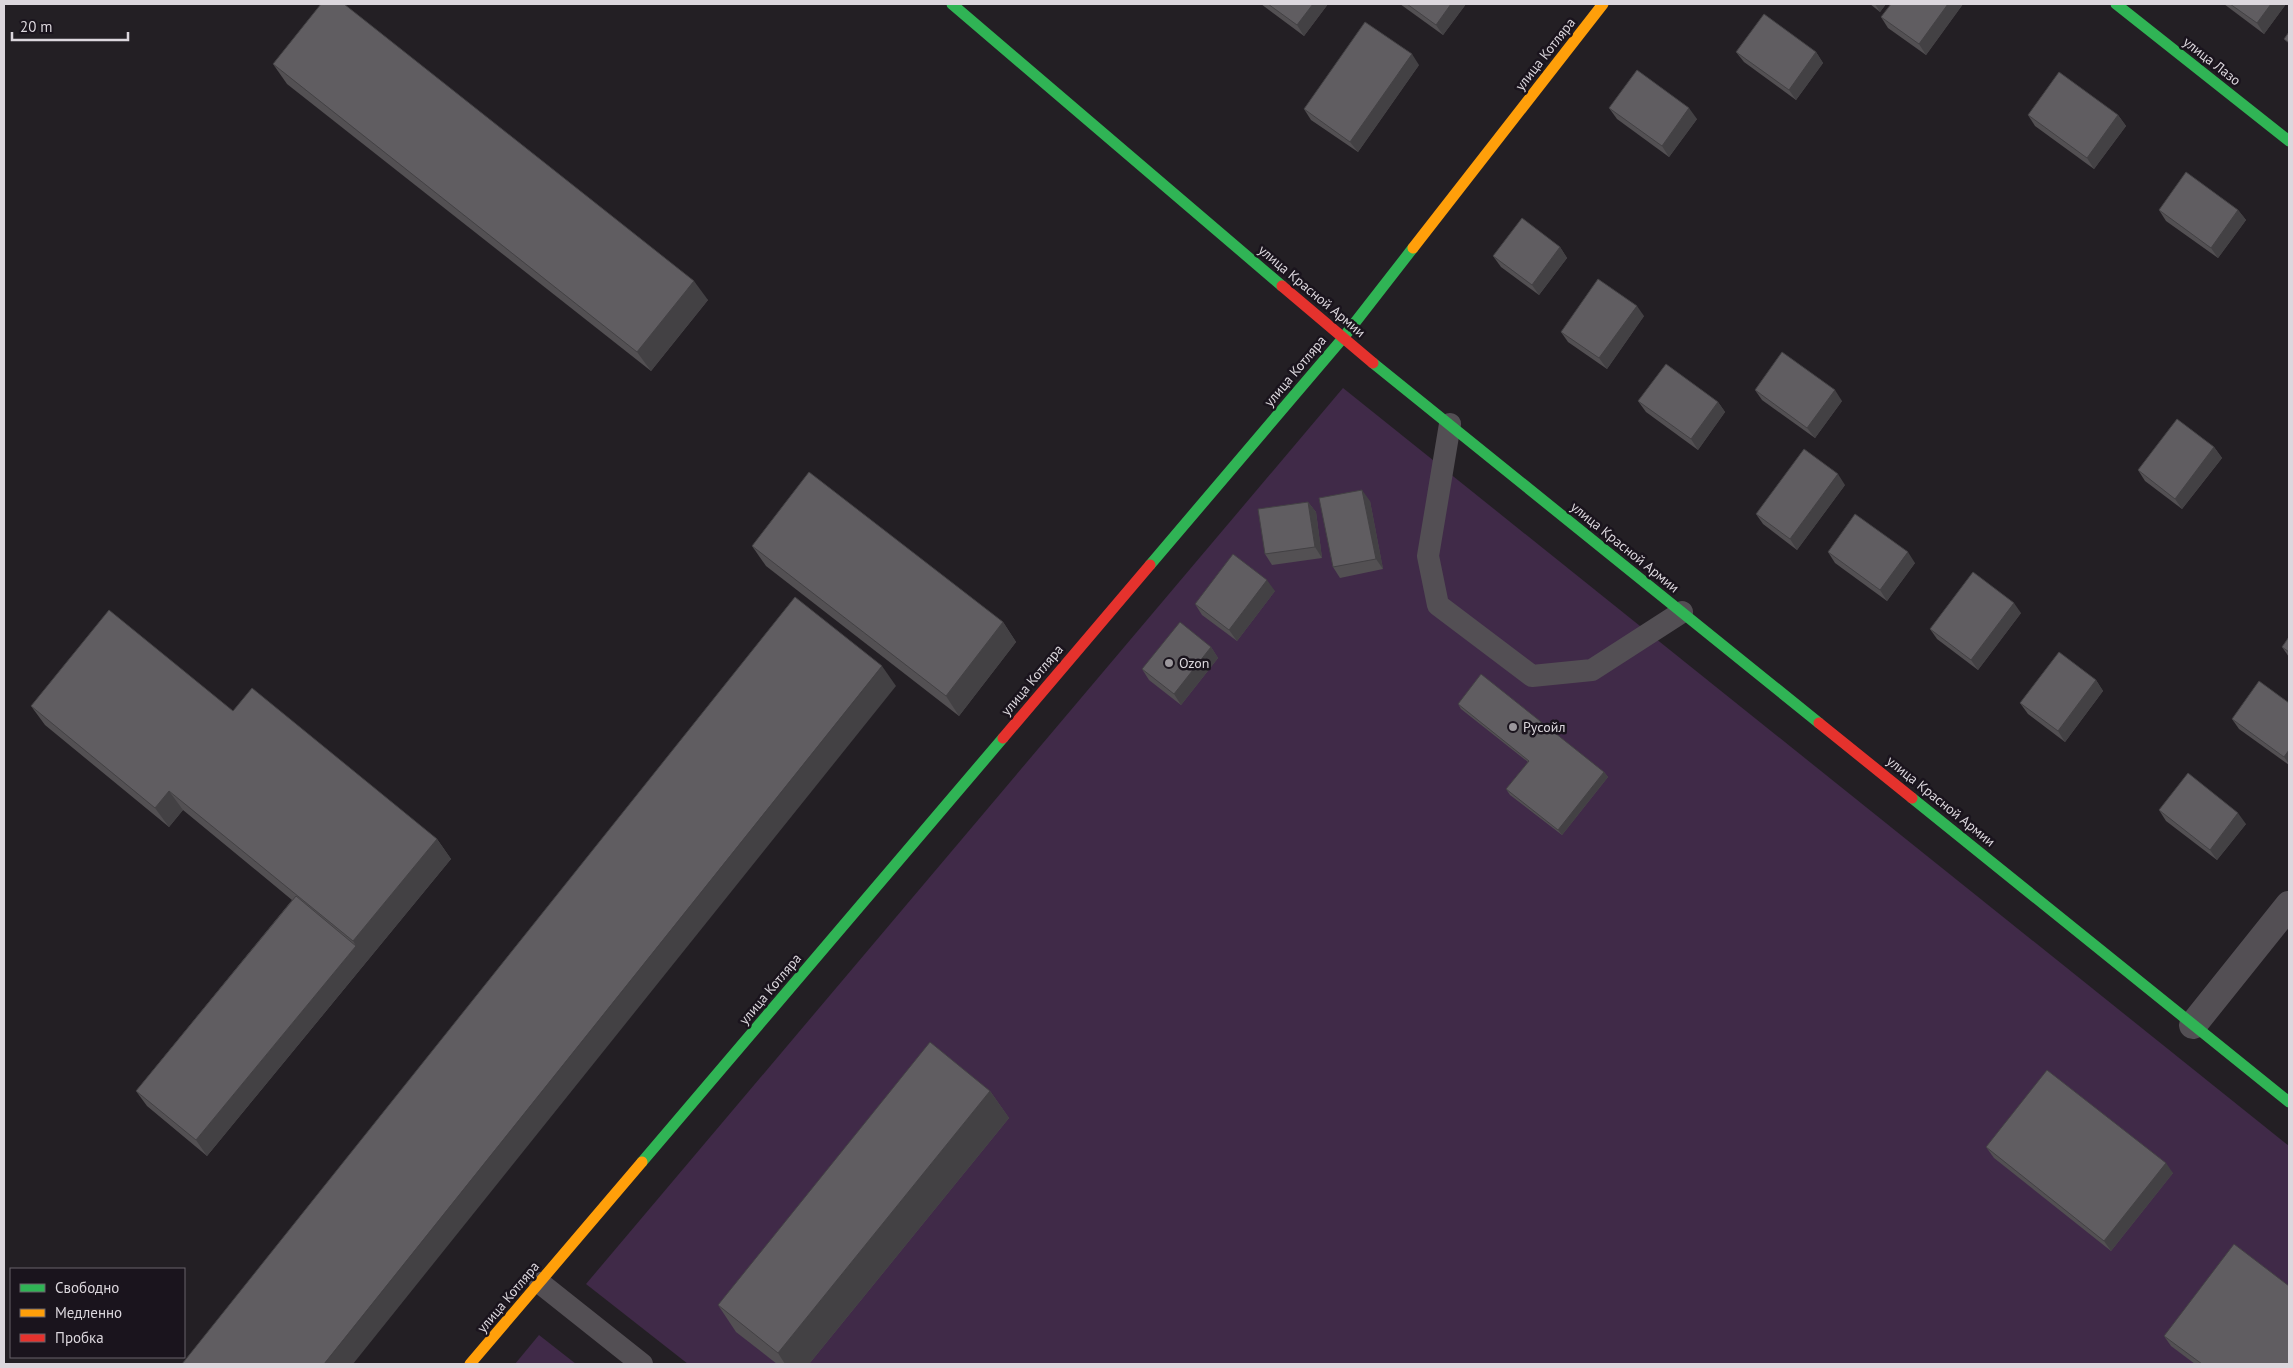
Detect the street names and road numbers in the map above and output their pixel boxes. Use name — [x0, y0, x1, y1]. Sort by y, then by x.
street label: улица Котляра — [1511, 14, 1579, 94]
street label: улица Лазо — [2179, 33, 2245, 89]
street label: улица Красной Армии — [1255, 241, 1369, 341]
street label: улица Котляра — [1260, 332, 1330, 410]
street label: улица Красной Армии — [1567, 498, 1683, 596]
street label: улица Котляра — [997, 641, 1067, 719]
street label: улица Красной Армии — [1883, 752, 1999, 850]
street label: улица Котляра — [735, 950, 805, 1028]
street label: улица Котляра — [473, 1258, 543, 1336]

